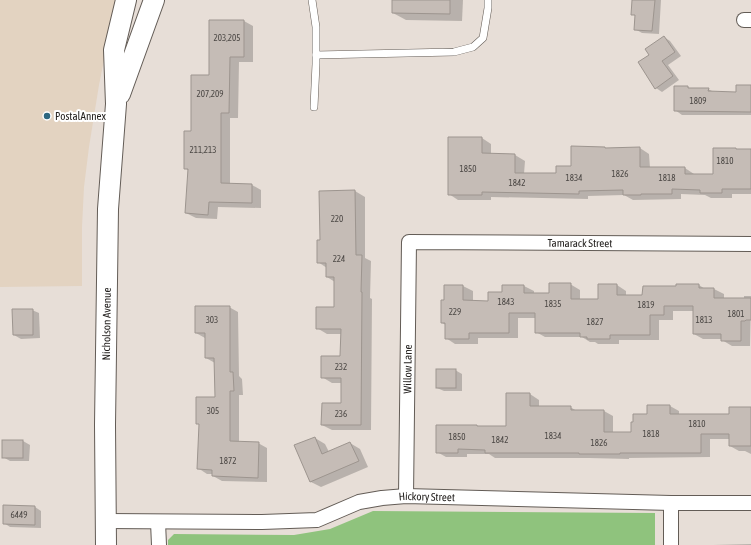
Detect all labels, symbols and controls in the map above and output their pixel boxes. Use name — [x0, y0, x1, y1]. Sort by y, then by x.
house number: 203,205 — [214, 33, 240, 43]
house number: 207,209 — [197, 89, 223, 99]
house number: 1809 — [690, 96, 706, 106]
place label: PostalAnnex — [55, 110, 106, 122]
marker: PostalAnnex — [42, 111, 52, 121]
house number: 211,213 — [190, 145, 216, 155]
house number: 1810 — [717, 156, 733, 166]
house number: 1850 — [460, 164, 476, 174]
house number: 1826 — [612, 169, 628, 179]
house number: 1834 — [566, 173, 582, 183]
house number: 1818 — [659, 173, 675, 183]
house number: 1842 — [509, 178, 525, 188]
house number: 220 — [331, 214, 343, 224]
street label: Tamarack Street — [547, 237, 613, 249]
house number: 224 — [333, 254, 345, 264]
street label: Nicholson Avenue — [100, 287, 113, 361]
house number: 1843 — [498, 297, 514, 307]
house number: 1835 — [545, 299, 561, 309]
house number: 1819 — [638, 300, 654, 310]
house number: 229 — [449, 307, 461, 317]
house number: 1801 — [728, 309, 744, 319]
house number: 303 — [206, 315, 218, 325]
house number: 1813 — [696, 315, 712, 325]
house number: 1827 — [587, 317, 603, 327]
street label: Willow Lane — [401, 344, 414, 394]
house number: 232 — [335, 362, 347, 372]
house number: 305 — [207, 406, 219, 416]
house number: 236 — [335, 409, 347, 419]
house number: 1810 — [689, 419, 705, 429]
house number: 1818 — [643, 429, 659, 439]
house number: 1834 — [545, 431, 561, 441]
house number: 1850 — [449, 432, 465, 442]
house number: 1842 — [492, 435, 508, 445]
house number: 1826 — [591, 438, 607, 448]
house number: 1872 — [220, 456, 236, 466]
street label: Hickory Street — [398, 490, 455, 503]
house number: 6449 — [11, 510, 27, 520]

